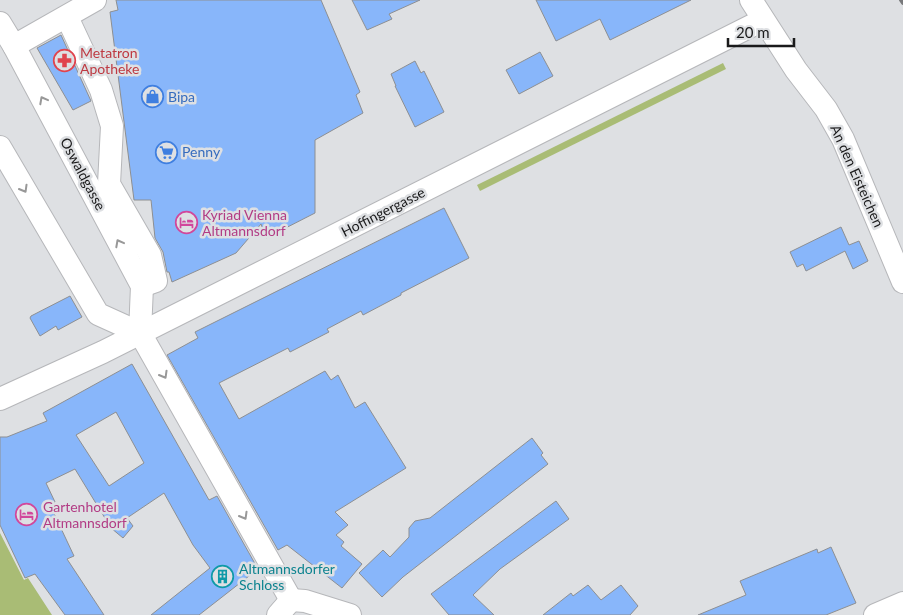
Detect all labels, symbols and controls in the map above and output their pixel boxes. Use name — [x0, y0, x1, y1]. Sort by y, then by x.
scale bar — [728, 15, 794, 47]
text: 20 m — [736, 23, 770, 41]
place label: Metatron Apotheke — [80, 44, 139, 77]
pharmacy icon: Metatron Apotheke — [52, 49, 76, 73]
shop icon: Bipa — [140, 85, 164, 109]
place label: Bipa — [168, 88, 195, 105]
one-way arrow — [39, 96, 49, 105]
street label: An den Eisteichen — [827, 122, 888, 230]
street label: Oswaldgasse — [57, 134, 110, 213]
supermarket icon: Penny — [154, 140, 178, 164]
place label: Penny — [182, 143, 221, 160]
street label: Hoffingergasse — [338, 183, 428, 240]
one-way arrow — [18, 184, 28, 193]
place label: Kyriad Vienna Altmannsdorf — [202, 206, 287, 239]
hotel icon: Kyriad Vienna Altmannsdorf — [174, 211, 198, 235]
one-way arrow — [115, 239, 125, 248]
one-way arrow — [158, 370, 168, 379]
place label: Gartenhotel Altmannsdorf — [43, 498, 127, 531]
hotel icon: Gartenhotel Altmannsdorf — [15, 503, 39, 527]
one-way arrow — [238, 511, 248, 520]
place label: Altmannsdorfer Schloss — [239, 560, 335, 593]
building icon: Altmannsdorfer Schloss — [211, 565, 235, 589]

